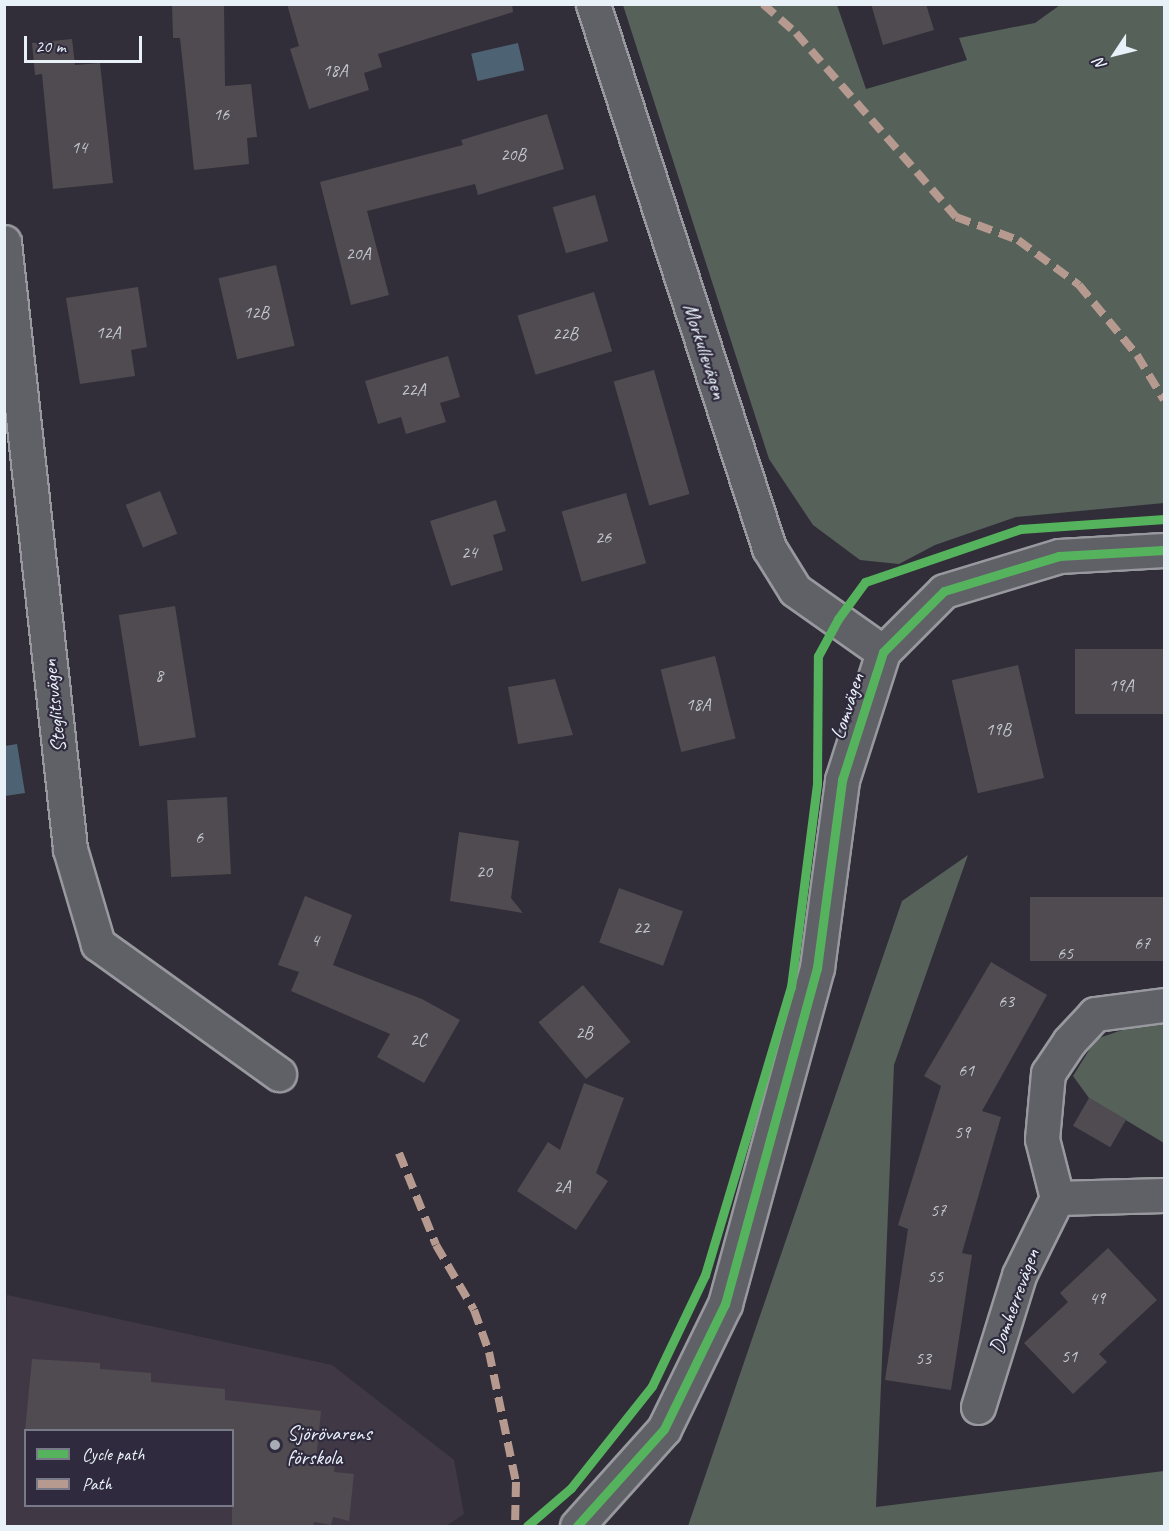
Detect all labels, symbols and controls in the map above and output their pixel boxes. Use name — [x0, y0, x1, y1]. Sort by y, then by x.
scale bar — [27, 24, 146, 62]
north arrow — [1085, 24, 1145, 84]
text: 20 m — [35, 35, 66, 57]
text: N — [1089, 55, 1111, 74]
house number: 18A — [322, 59, 348, 81]
house number: 16 — [213, 103, 229, 125]
house number: 14 — [71, 136, 87, 158]
house number: 20B — [500, 143, 526, 165]
house number: 20A — [345, 242, 371, 264]
street label: Morkullevägen — [678, 300, 732, 402]
house number: 12B — [243, 301, 269, 323]
house number: 12A — [95, 321, 121, 343]
house number: 22B — [552, 322, 578, 344]
house number: 22A — [400, 378, 426, 400]
house number: 26 — [595, 526, 611, 548]
house number: 24 — [461, 541, 477, 563]
street label: Steglitsvägen — [37, 658, 71, 754]
house number: 8 — [155, 664, 163, 686]
street label: Lomvägen — [825, 670, 869, 742]
house number: 19A — [1108, 674, 1134, 696]
house number: 18A — [685, 693, 711, 715]
house number: 19B — [985, 718, 1011, 740]
house number: 6 — [195, 826, 203, 848]
house number: 20 — [476, 860, 492, 882]
house number: 22 — [633, 916, 649, 938]
house number: 4 — [311, 929, 319, 951]
house number: 67 — [1134, 932, 1150, 954]
house number: 65 — [1057, 942, 1073, 964]
house number: 63 — [998, 990, 1014, 1012]
house number: 2B — [575, 1021, 593, 1043]
house number: 2C — [410, 1028, 426, 1050]
house number: 61 — [958, 1059, 974, 1081]
house number: 59 — [954, 1121, 970, 1143]
house number: 2A — [553, 1175, 571, 1197]
house number: 57 — [930, 1199, 946, 1221]
street label: Domherrevägen — [983, 1245, 1045, 1357]
house number: 55 — [927, 1265, 943, 1287]
house number: 49 — [1089, 1287, 1105, 1309]
house number: 51 — [1061, 1345, 1077, 1367]
house number: 53 — [915, 1347, 931, 1369]
place label: Sjörövarens förskola — [287, 1420, 371, 1470]
legend — [24, 1429, 234, 1507]
marker: Sjörövarens förskola — [268, 1438, 282, 1452]
text: Cycle path — [82, 1443, 144, 1465]
text: Path — [82, 1473, 112, 1495]

